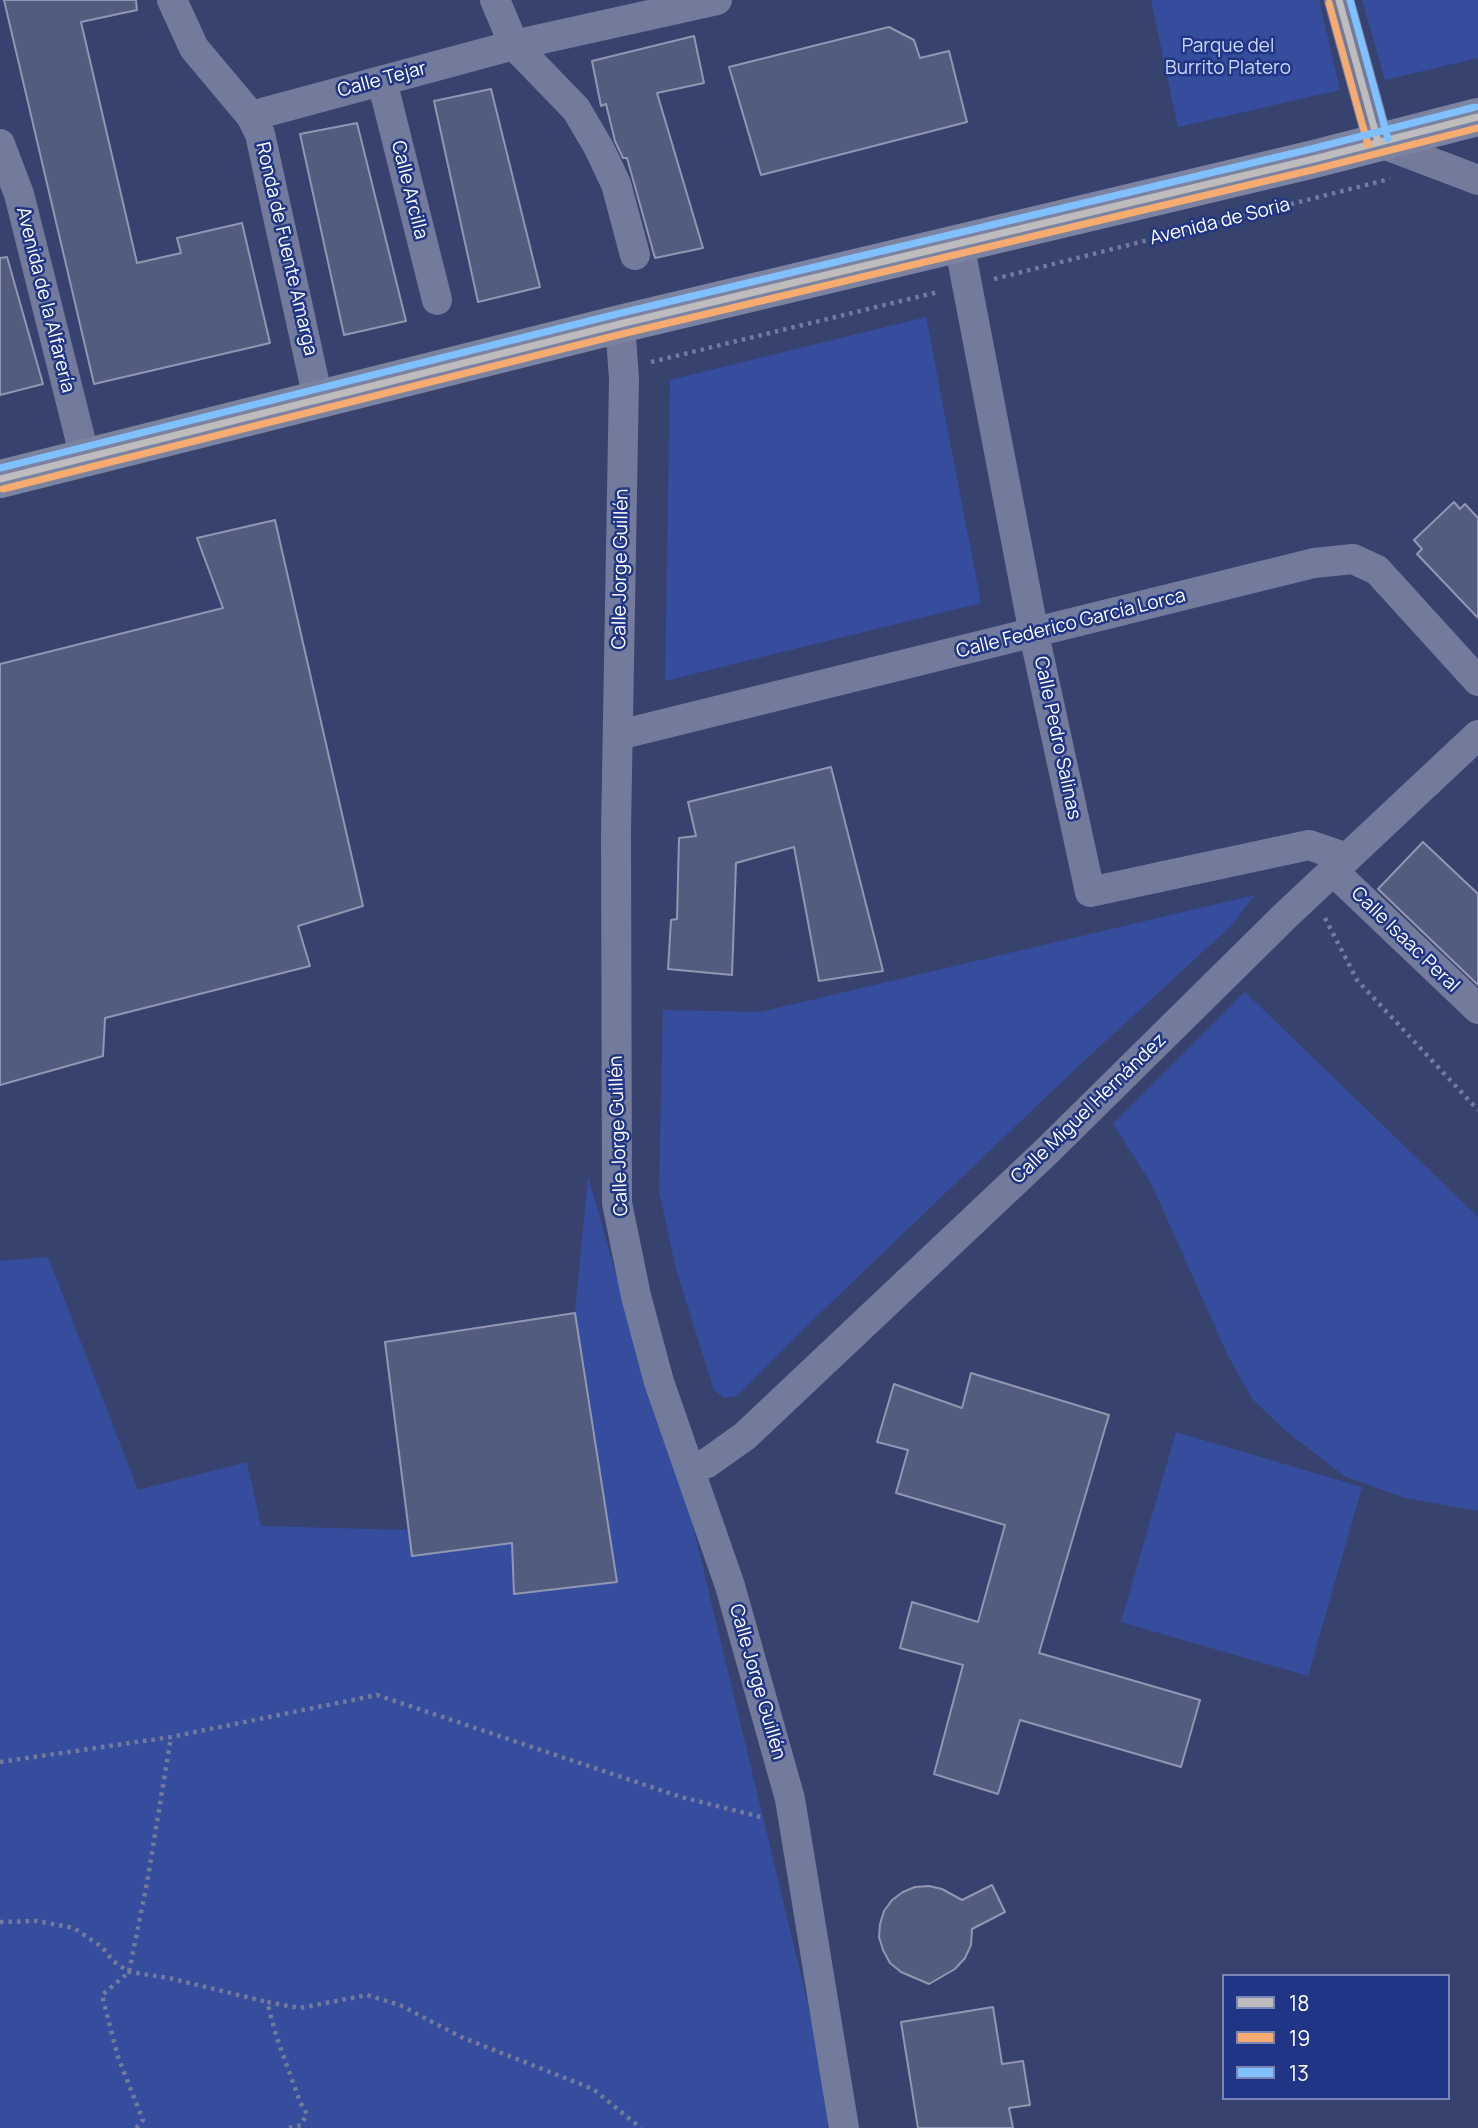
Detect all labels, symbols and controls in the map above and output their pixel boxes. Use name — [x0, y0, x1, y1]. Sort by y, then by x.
park label: Parque del Burrito Platero — [1165, 36, 1291, 80]
street label: Calle Tejar — [335, 57, 429, 103]
street label: Calle Arcilla — [386, 138, 432, 242]
street label: Ronda de Fuente Amarga — [250, 140, 322, 358]
street label: Avenida de Soria — [1148, 194, 1292, 250]
street label: Avenida de la Alfarería — [11, 205, 79, 395]
street label: Calle Jorge Guillén — [608, 488, 634, 650]
street label: Calle Federico García Lorca — [954, 584, 1188, 664]
street label: Calle Pedro Salinas — [1029, 654, 1085, 822]
street label: Calle Isaac Peral — [1346, 883, 1464, 997]
street label: Calle Miguel Hernández — [1007, 1029, 1171, 1189]
street label: Calle Jorge Guillén — [605, 1055, 633, 1217]
street label: Calle Jorge Guillén — [724, 1602, 790, 1762]
legend — [1222, 1974, 1450, 2100]
text: 18 — [1289, 1989, 1309, 2017]
text: 19 — [1289, 2024, 1310, 2052]
text: 13 — [1289, 2059, 1309, 2087]

